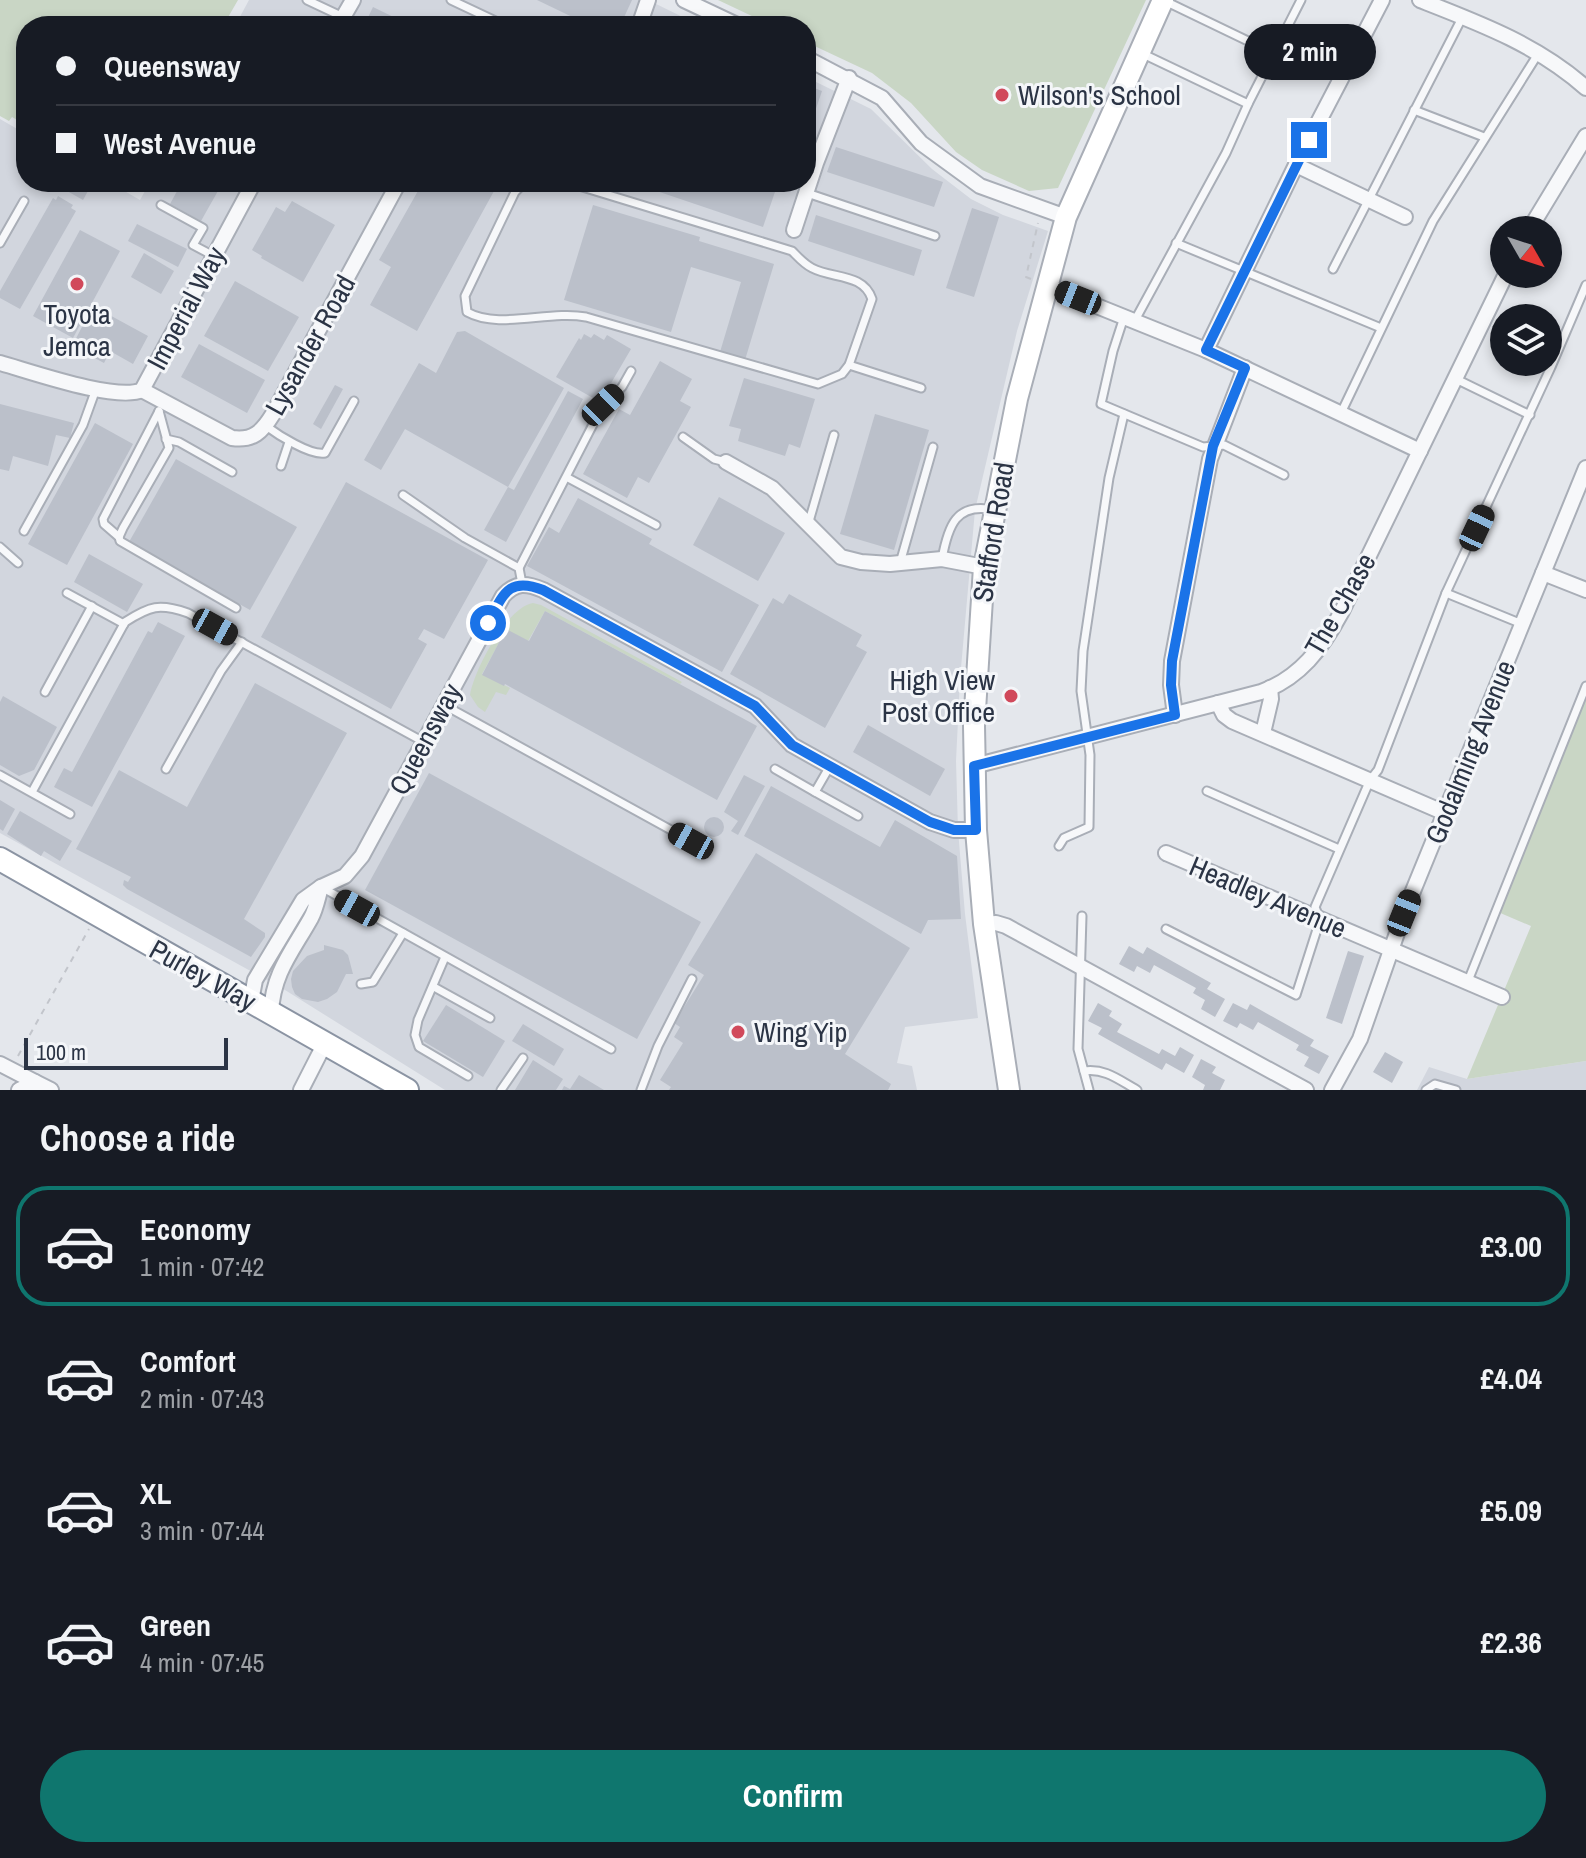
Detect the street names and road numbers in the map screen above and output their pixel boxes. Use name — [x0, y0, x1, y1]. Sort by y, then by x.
street label: Imperial Way — [138, 239, 235, 376]
street label: Lysander Road — [256, 268, 364, 422]
street label: Stafford Road — [963, 459, 1023, 605]
street label: The Chase — [1295, 546, 1385, 662]
street label: Godalming Avenue — [1416, 655, 1524, 849]
street label: Queensway — [380, 676, 470, 801]
street label: Headley Avenue — [1184, 847, 1352, 947]
street label: Purley Way — [143, 930, 264, 1020]

